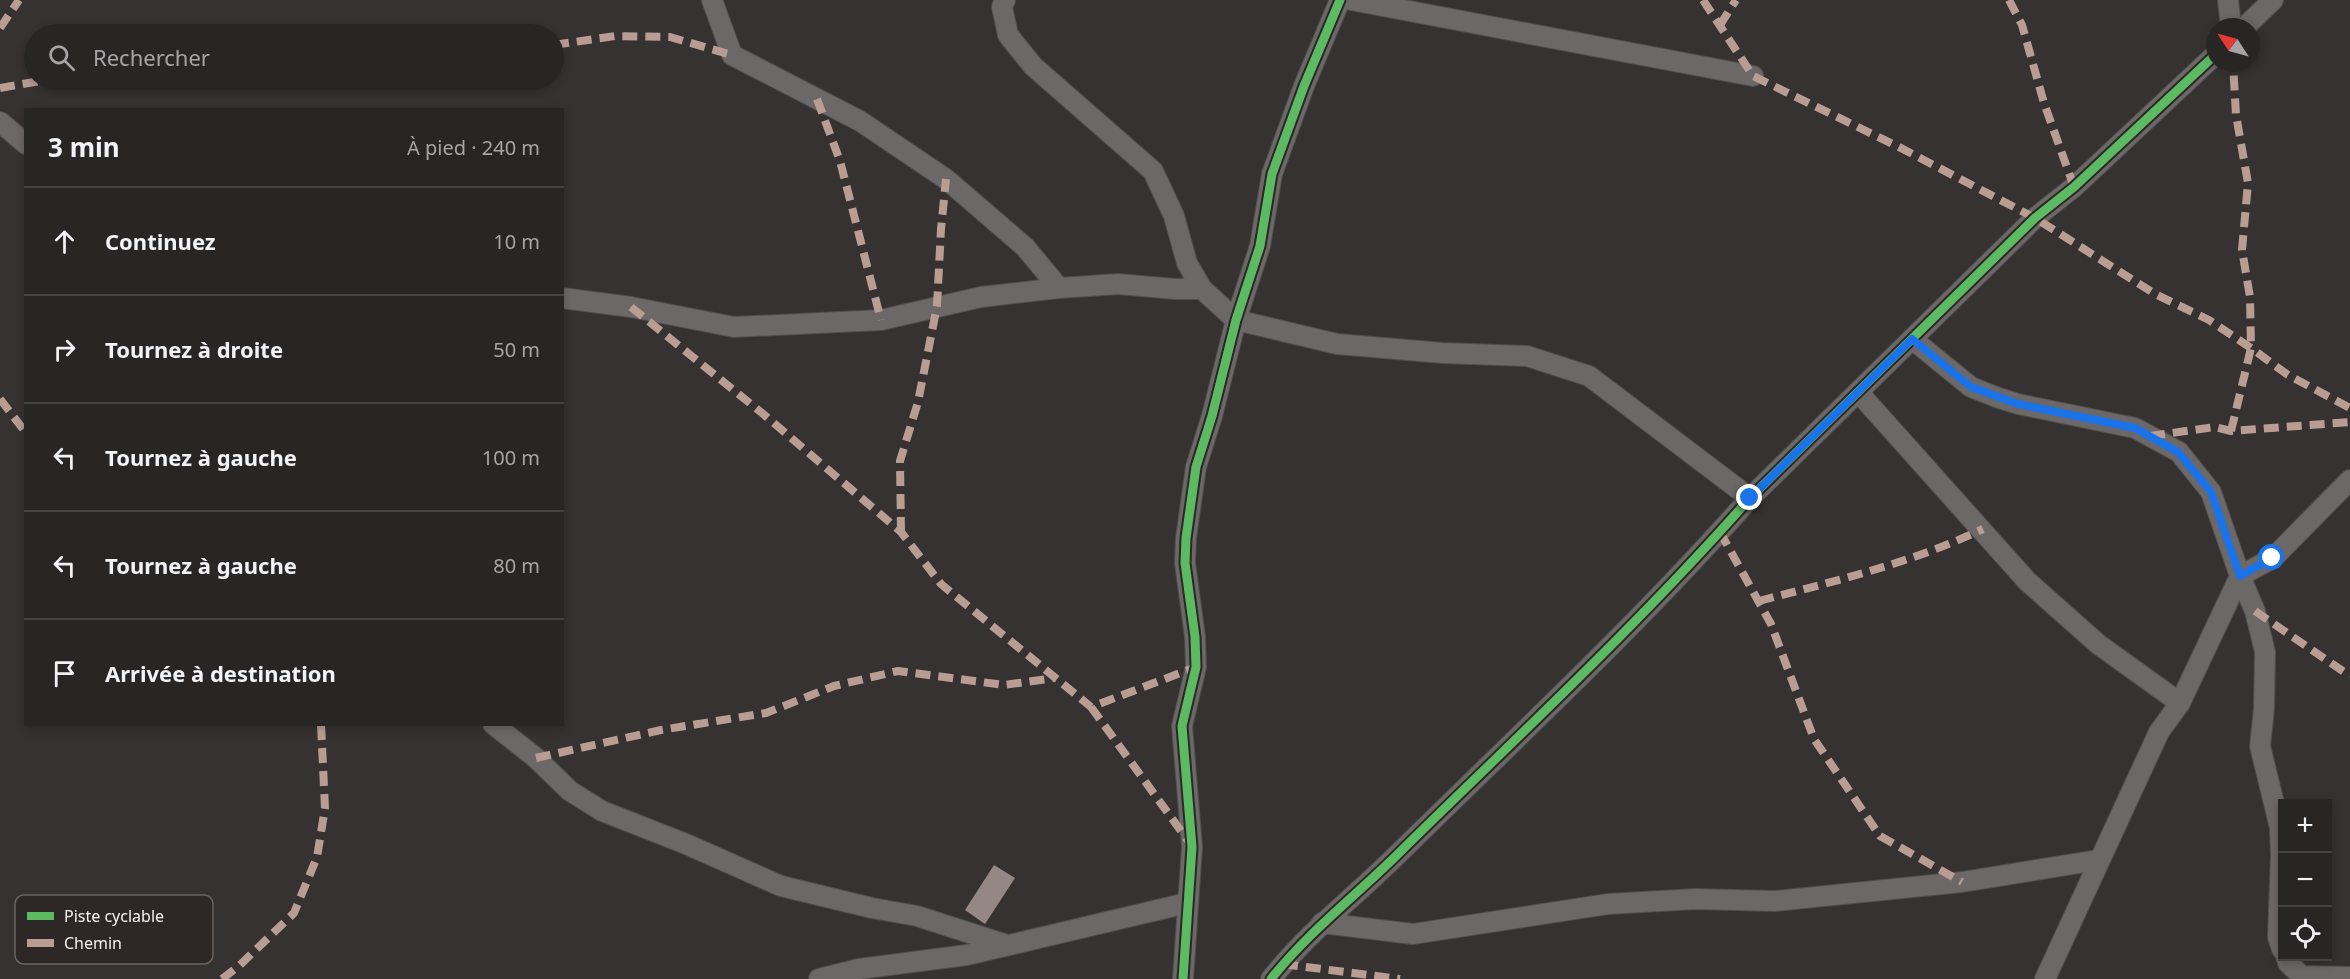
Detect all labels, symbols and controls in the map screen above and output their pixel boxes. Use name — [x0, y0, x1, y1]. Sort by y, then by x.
north arrow — [2206, 18, 2260, 72]
search box — [24, 24, 564, 90]
icon: search — [45, 41, 78, 74]
text: Rechercher — [93, 42, 210, 72]
text: 3 min — [48, 129, 120, 165]
text: À pied · 240 m — [407, 134, 540, 161]
icon: ahead — [48, 225, 81, 258]
text: Continuez — [105, 226, 216, 256]
text: 10 m — [493, 228, 540, 255]
icon: right — [48, 333, 81, 366]
text: Tournez à droite — [105, 334, 283, 364]
text: 50 m — [493, 336, 540, 363]
icon: left — [48, 441, 81, 474]
text: Tournez à gauche — [105, 442, 297, 472]
text: 100 m — [482, 444, 540, 471]
route end — [1736, 484, 1762, 510]
route start — [2258, 544, 2284, 570]
icon: left — [48, 549, 81, 582]
text: Tournez à gauche — [105, 550, 297, 580]
text: 80 m — [493, 552, 540, 579]
icon: arrive — [48, 657, 81, 690]
text: Arrivée à destination — [105, 658, 336, 688]
map controls — [2278, 799, 2332, 961]
button: + — [2278, 799, 2332, 853]
button: − — [2278, 853, 2332, 907]
legend — [15, 895, 213, 964]
text: Piste cyclable — [64, 905, 164, 927]
button: locate — [2278, 907, 2332, 961]
text: Chemin — [64, 932, 122, 954]

